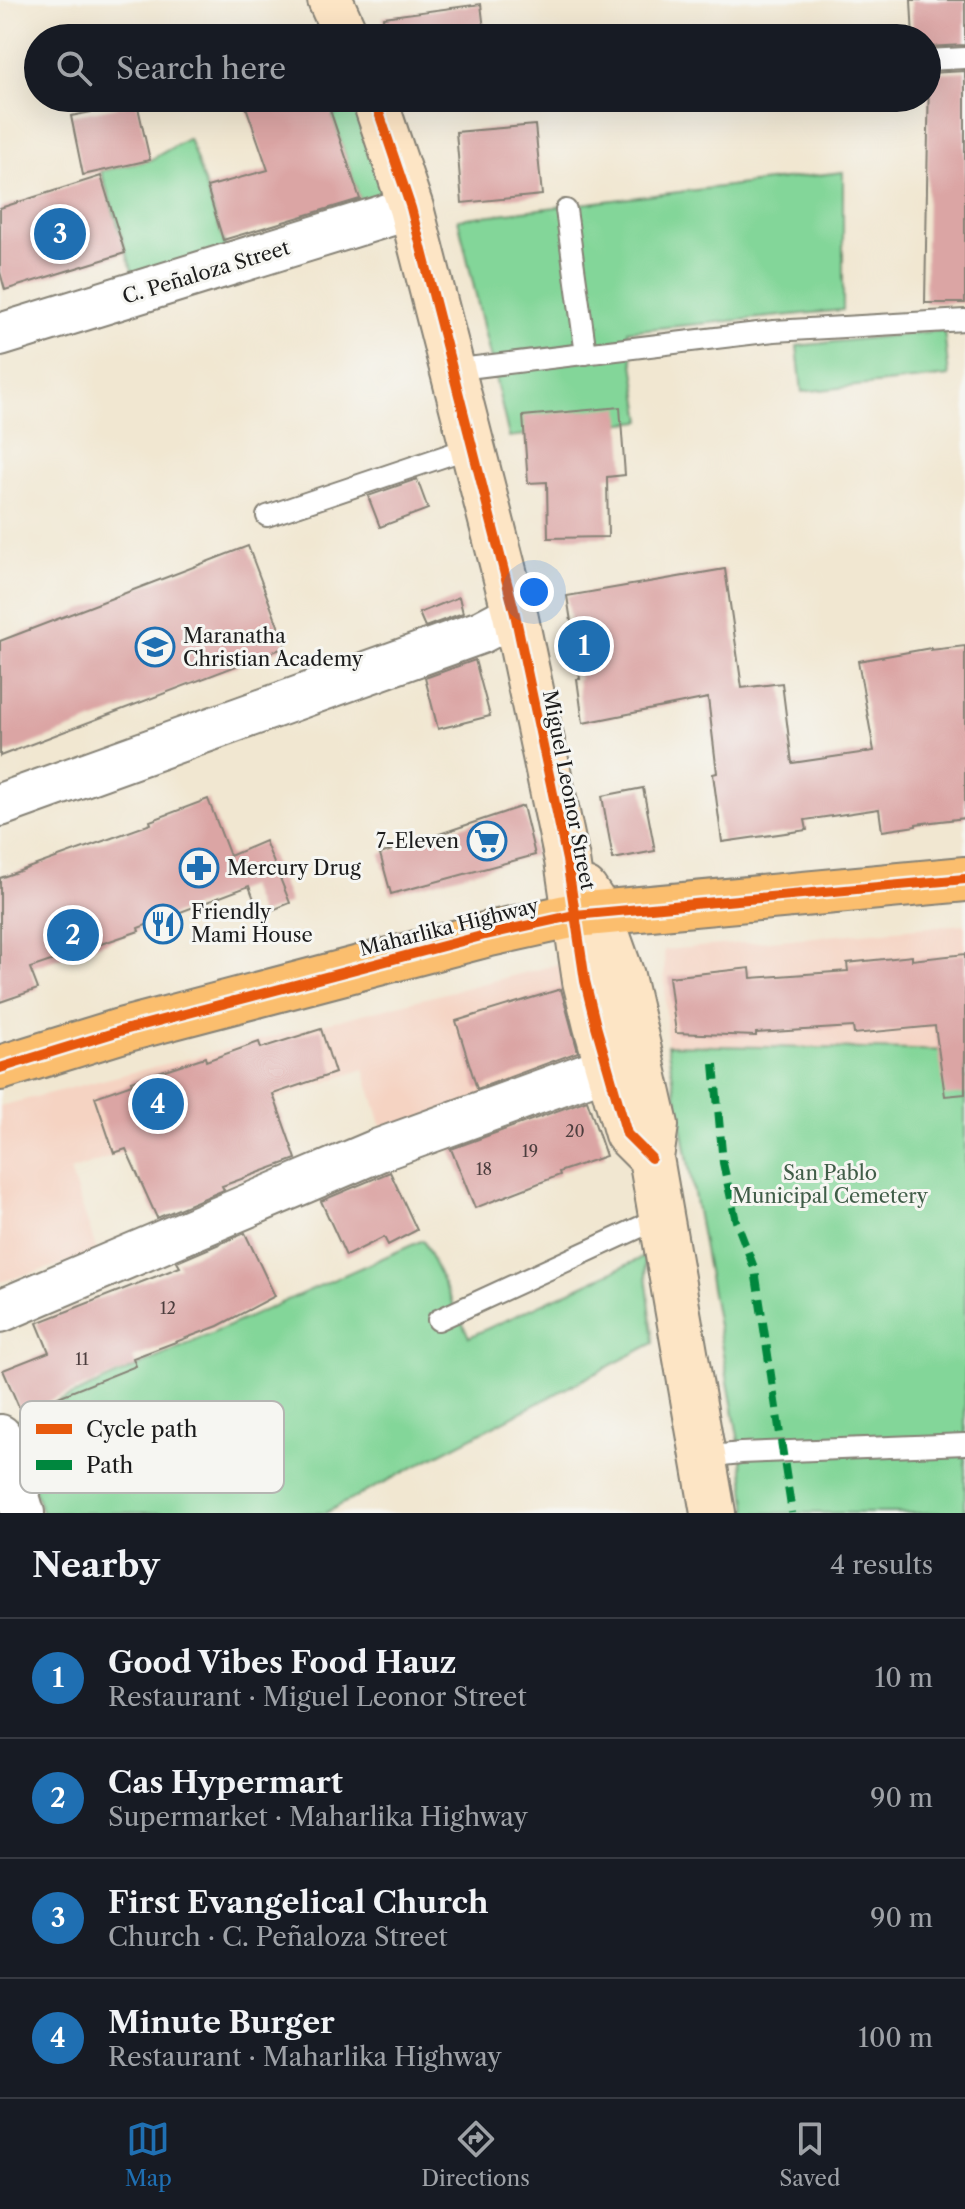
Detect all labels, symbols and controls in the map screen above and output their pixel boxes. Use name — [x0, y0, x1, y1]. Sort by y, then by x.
search box — [24, 24, 941, 112]
icon: search — [52, 46, 96, 90]
text: Search here — [116, 50, 286, 87]
pin: 3 — [34, 204, 86, 264]
street label: C. Peñaloza Street — [120, 235, 292, 309]
your location — [514, 572, 554, 612]
pin: 1 — [558, 616, 610, 676]
place label: Maranatha Christian Academy — [183, 624, 364, 671]
school or university icon: Maranatha Christian Academy — [134, 626, 176, 668]
street label: Miguel Leonor Street — [538, 688, 600, 892]
supermarket icon: 7-Eleven — [466, 820, 508, 862]
place label: 7-Eleven — [376, 829, 459, 853]
pharmacy icon: Mercury Drug — [178, 847, 220, 889]
place label: Mercury Drug — [227, 856, 361, 880]
street label: Maharlika Highway — [357, 893, 542, 961]
place label: Friendly Mami House — [191, 900, 313, 947]
restaurant icon: Friendly Mami House — [142, 903, 184, 945]
pin: 2 — [47, 905, 99, 965]
pin: 4 — [132, 1074, 184, 1134]
house number: 20 — [565, 1121, 585, 1141]
house number: 19 — [522, 1141, 538, 1161]
house number: 18 — [476, 1159, 492, 1179]
park label: San Pablo Municipal Cemetery — [732, 1161, 929, 1208]
house number: 12 — [160, 1298, 176, 1318]
house number: 11 — [75, 1349, 89, 1369]
legend — [20, 1401, 284, 1493]
text: Cycle path — [86, 1416, 198, 1443]
text: Path — [86, 1452, 134, 1479]
text: Nearby — [32, 1544, 160, 1586]
text: 4 results — [830, 1549, 933, 1581]
text: Good Vibes Food Hauz — [108, 1644, 457, 1681]
text: 1 — [52, 1662, 64, 1694]
text: 10 m — [874, 1662, 933, 1694]
text: Restaurant · Miguel Leonor Street — [108, 1681, 527, 1713]
text: Cas Hypermart — [108, 1764, 343, 1801]
text: 2 — [50, 1782, 66, 1814]
text: 90 m — [870, 1782, 933, 1814]
text: Supermarket · Maharlika Highway — [108, 1801, 528, 1833]
text: First Evangelical Church — [108, 1884, 489, 1921]
text: 3 — [51, 1902, 65, 1934]
text: 90 m — [870, 1902, 933, 1934]
text: Church · C. Peñaloza Street — [108, 1921, 448, 1953]
text: Minute Burger — [108, 2004, 335, 2041]
text: 4 — [50, 2022, 66, 2054]
text: 100 m — [858, 2022, 933, 2054]
text: Restaurant · Maharlika Highway — [108, 2041, 502, 2073]
tab: Map — [125, 2117, 172, 2192]
tab: Directions — [421, 2117, 530, 2192]
tab: Saved — [779, 2117, 840, 2192]

